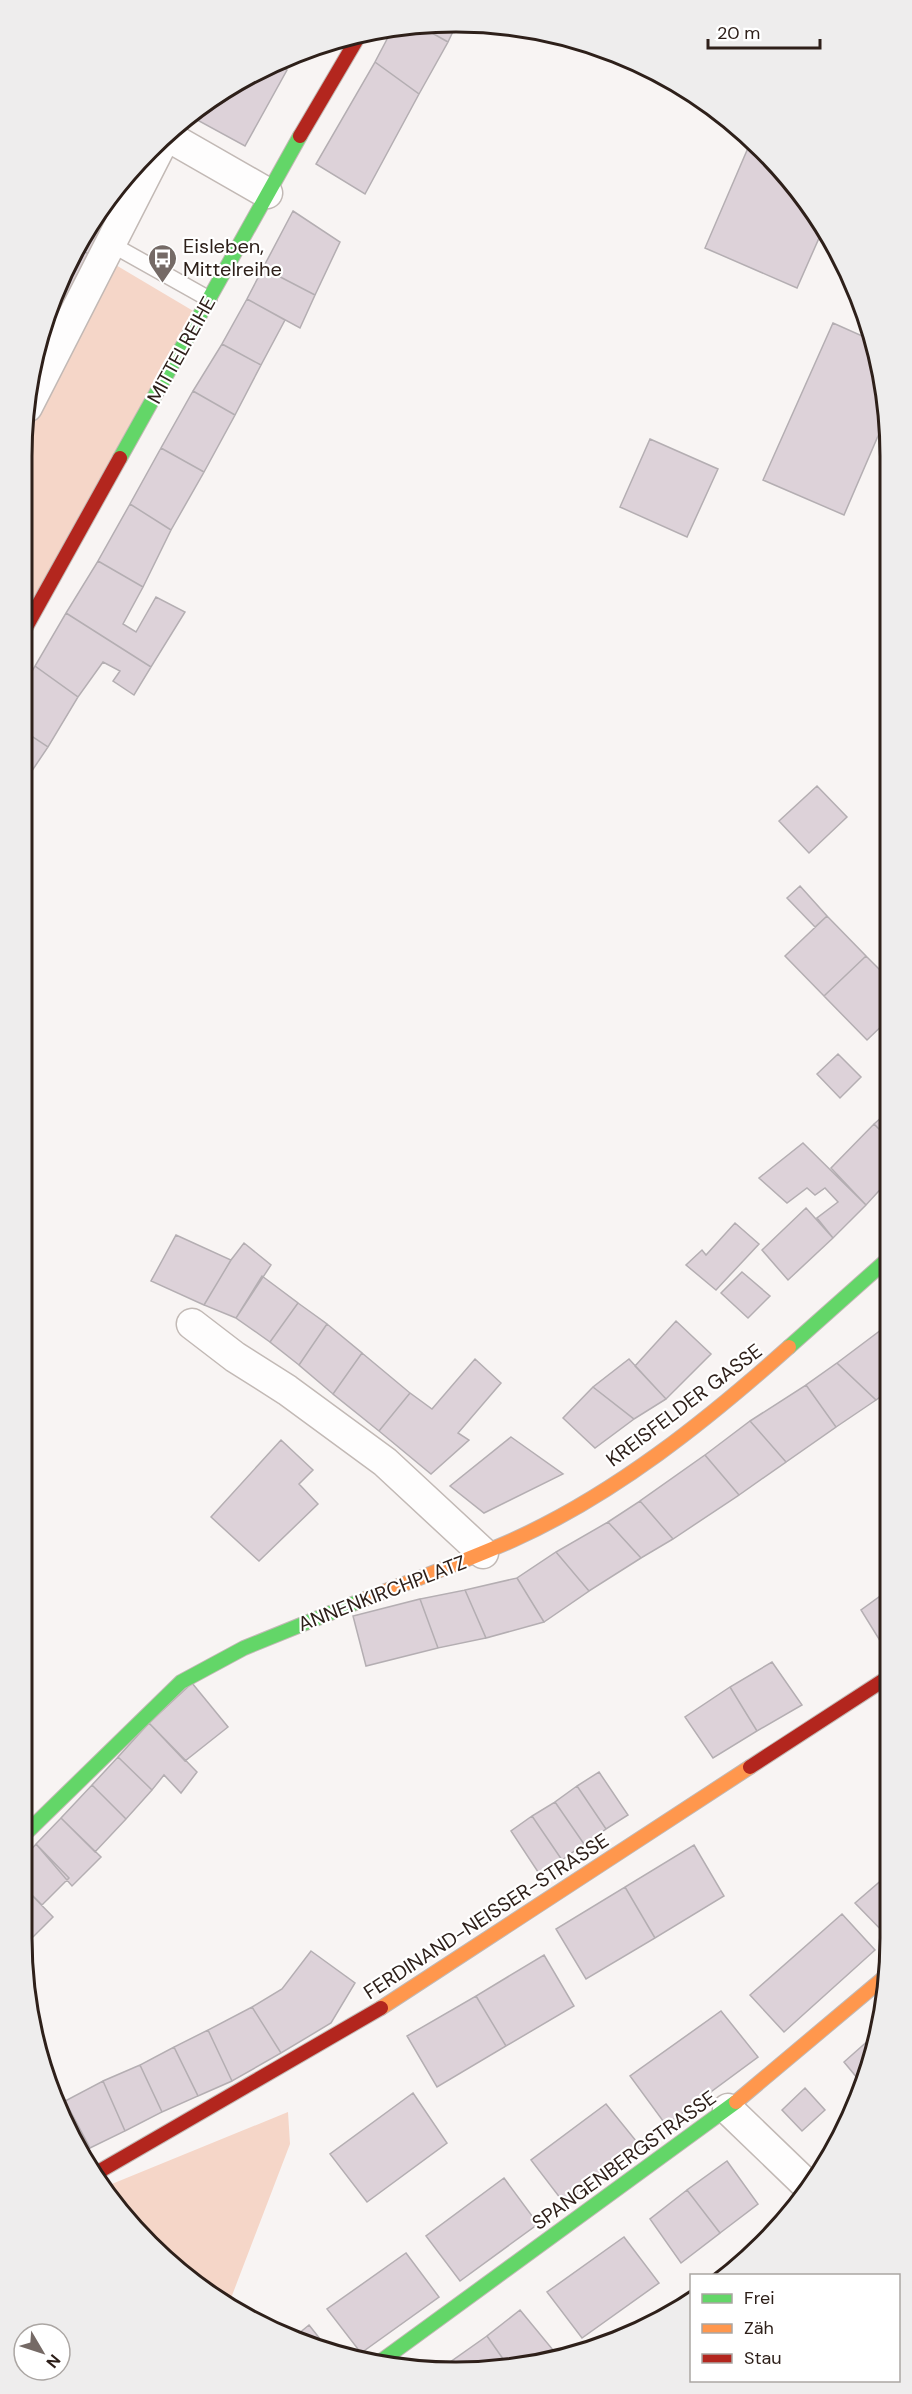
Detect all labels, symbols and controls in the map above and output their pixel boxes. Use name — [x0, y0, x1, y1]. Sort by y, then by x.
scale bar — [708, 12, 820, 50]
text: 20 m — [717, 21, 760, 45]
place label: Eisleben, Mittelreihe — [183, 233, 282, 282]
bus stop icon: Eisleben, Mittelreihe — [146, 242, 178, 284]
street label: MITTELREIHE — [141, 292, 221, 408]
street label: KREISFELDER GASSE — [601, 1338, 767, 1472]
street label: ANNENKIRCHPLATZ — [294, 1549, 470, 1637]
street label: FERDINAND-NEISSER-STRASSE — [359, 1827, 613, 2005]
street label: SPANGENBERGSTRASSE — [527, 2084, 721, 2236]
legend — [690, 2274, 900, 2382]
text: Frei — [744, 2286, 775, 2310]
text: Zäh — [744, 2316, 774, 2340]
north arrow — [12, 2322, 72, 2382]
text: Stau — [744, 2346, 782, 2370]
text: N — [41, 2350, 65, 2372]

